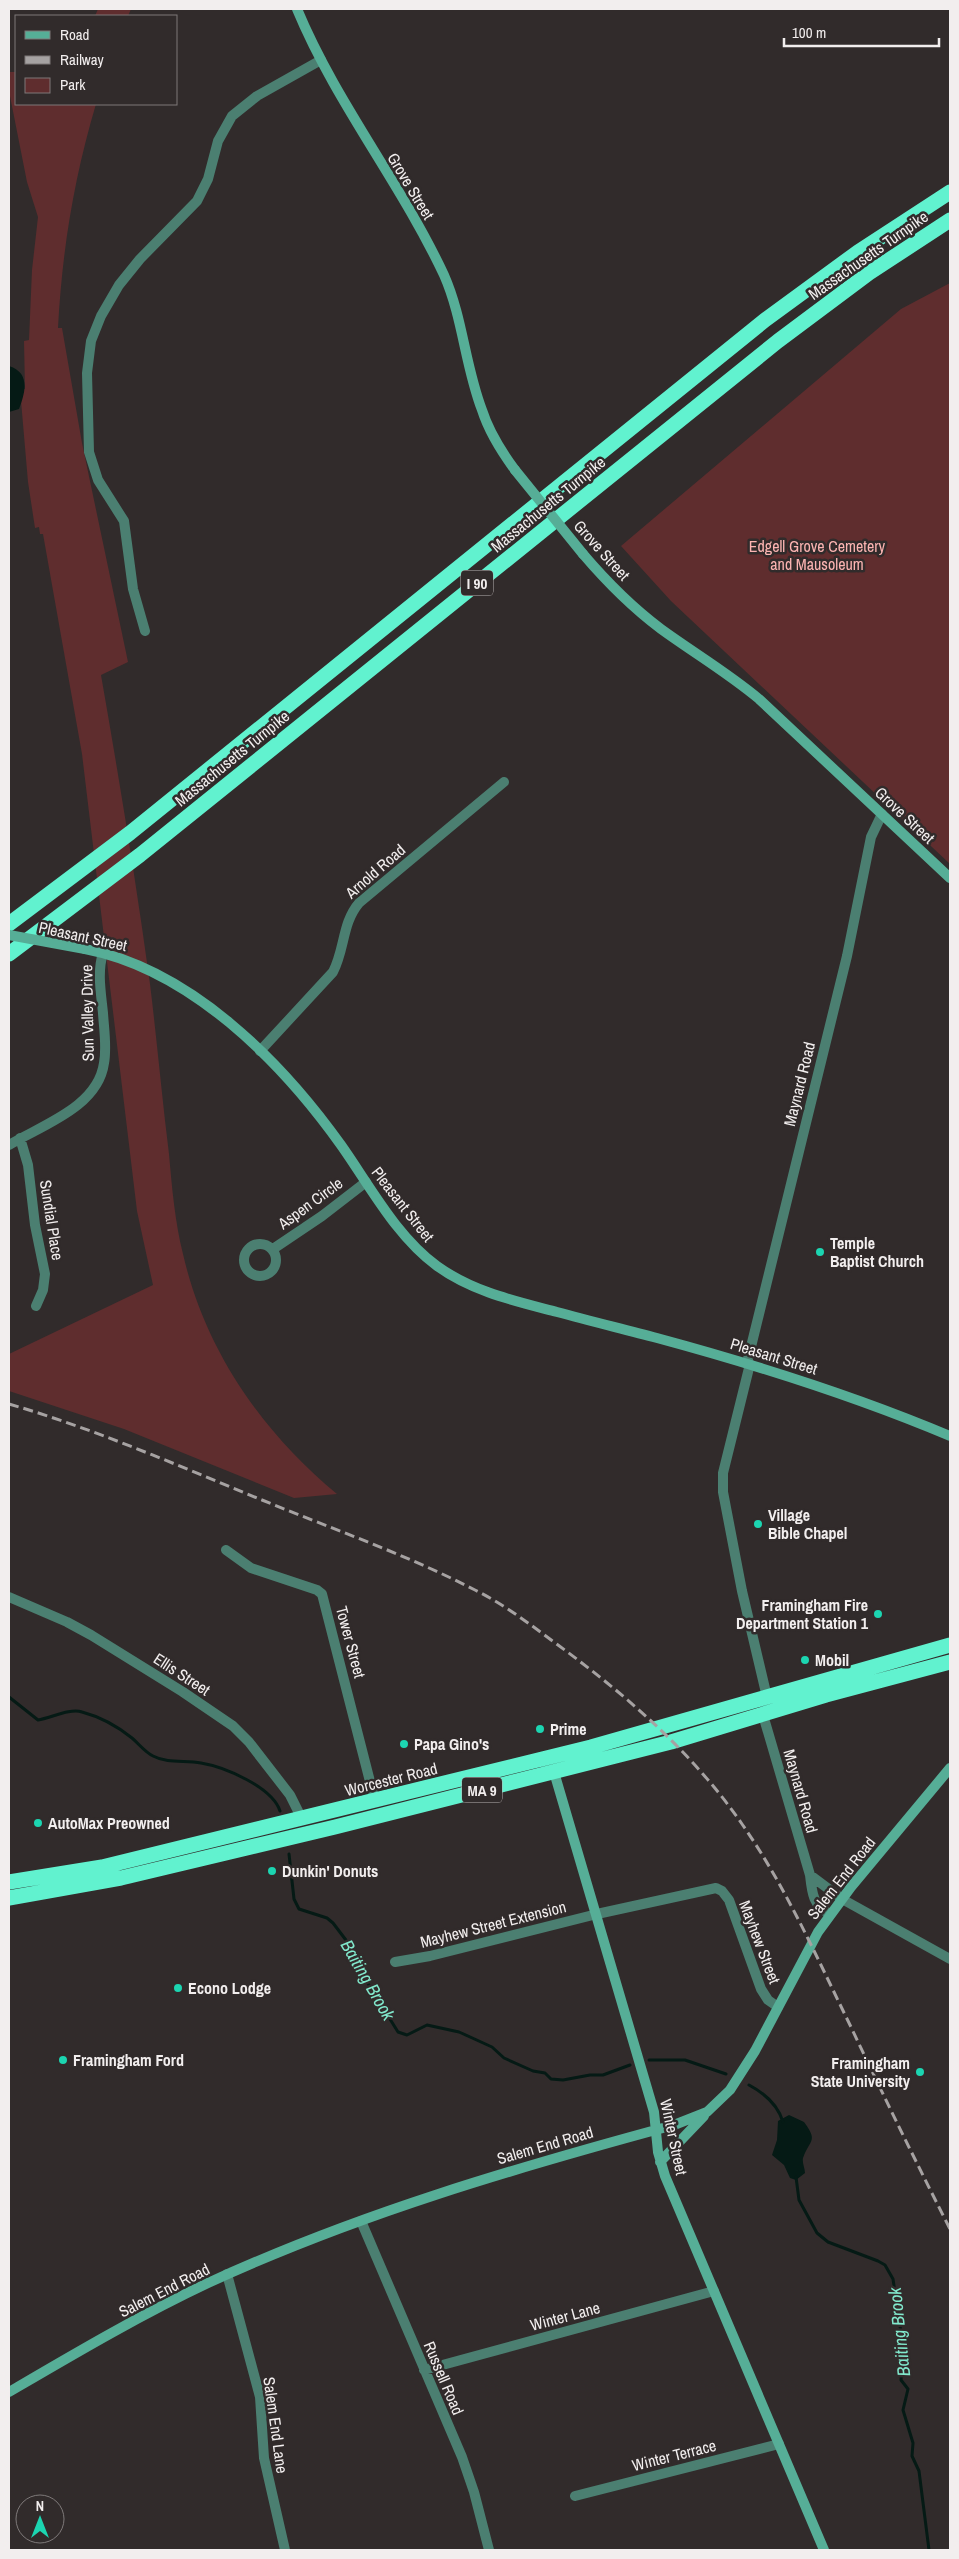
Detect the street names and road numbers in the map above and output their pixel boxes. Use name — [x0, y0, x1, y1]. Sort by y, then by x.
street label: Grove Street — [382, 148, 440, 224]
street label: Massachusetts Turnpike — [804, 205, 932, 305]
street label: Massachusetts Turnpike — [486, 451, 610, 557]
street label: Grove Street — [569, 515, 635, 585]
road number: I 90 — [461, 570, 493, 596]
street label: Massachusetts Turnpike — [170, 705, 294, 811]
street label: Grove Street — [870, 782, 940, 849]
street label: Arnold Road — [340, 839, 410, 904]
street label: Pleasant Street — [37, 916, 130, 956]
street label: Sun Valley Drive — [75, 964, 99, 1062]
street label: Maynard Road — [778, 1040, 820, 1128]
street label: Pleasant Street — [367, 1162, 439, 1246]
street label: Aspen Circle — [272, 1172, 347, 1235]
street label: Sundial Place — [35, 1178, 69, 1262]
street label: Pleasant Street — [728, 1332, 820, 1380]
street label: Tower Street — [331, 1604, 371, 1681]
street label: Ellis Street — [149, 1647, 215, 1701]
street label: Maynard Road — [779, 1747, 823, 1835]
street label: Worcester Road — [342, 1757, 440, 1801]
road number: MA 9 — [462, 1778, 502, 1802]
street label: Salem End Road — [802, 1832, 880, 1924]
street label: Mayhew Street Extension — [418, 1895, 568, 1953]
street label: Mayhew Street — [734, 1897, 786, 1987]
street label: Winter Street — [655, 2097, 693, 2177]
street label: Salem End Road — [494, 2121, 596, 2169]
street label: Salem End Road — [115, 2258, 213, 2322]
street label: Winter Lane — [528, 2296, 602, 2336]
street label: Russell Road — [419, 2338, 469, 2418]
street label: Salem End Lane — [258, 2375, 294, 2475]
street label: Winter Terrace — [630, 2434, 718, 2476]

